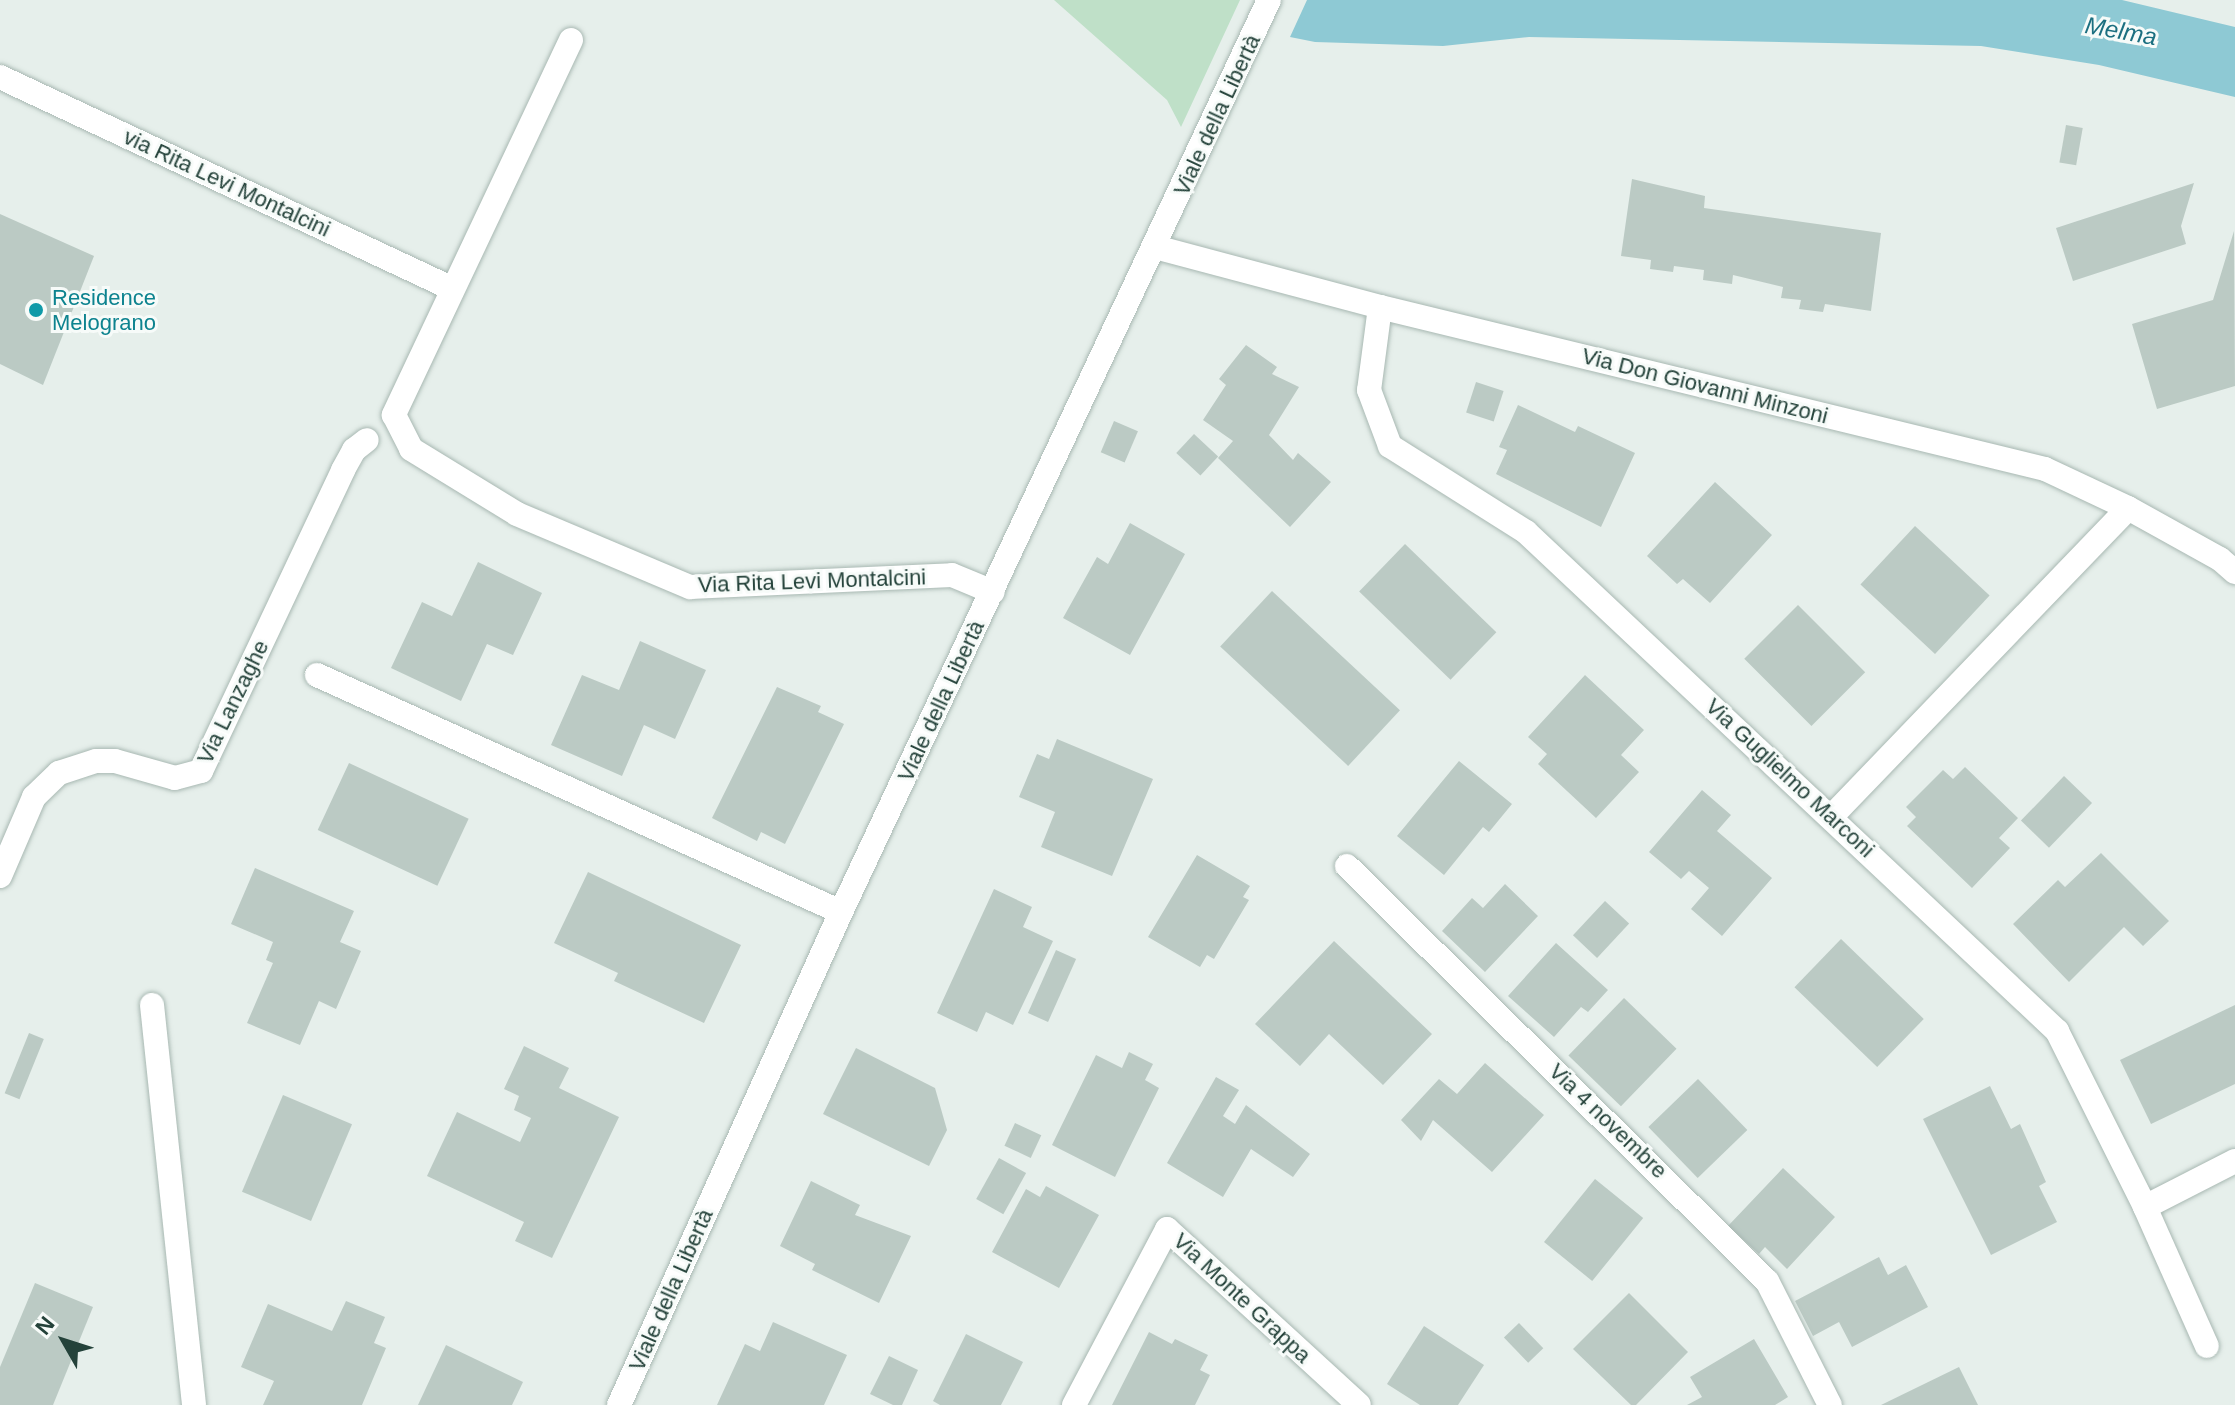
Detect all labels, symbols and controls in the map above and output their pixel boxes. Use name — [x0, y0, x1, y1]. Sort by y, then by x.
water label: Melma — [2083, 11, 2159, 51]
street label: Viale della Libertà — [1168, 30, 1266, 200]
street label: via Rita Levi Montalcini — [119, 123, 335, 243]
place label: Residence Melograno — [52, 284, 156, 336]
marker: Residence Melograno — [27, 301, 45, 319]
street label: Via Don Giovanni Minzoni — [1579, 343, 1831, 429]
street label: Via Rita Levi Montalcini — [697, 564, 927, 598]
street label: Viale della Libertà — [892, 616, 990, 786]
street label: Via Lanzaghe — [192, 636, 274, 768]
street label: Via Guglielmo Marconi — [1700, 693, 1880, 863]
street label: Via 4 novembre — [1544, 1058, 1672, 1184]
street label: Viale della Libertà — [623, 1205, 719, 1375]
street label: Via Monte Grappa — [1168, 1228, 1316, 1368]
north arrow — [24, 1301, 104, 1381]
text: N — [30, 1312, 60, 1340]

